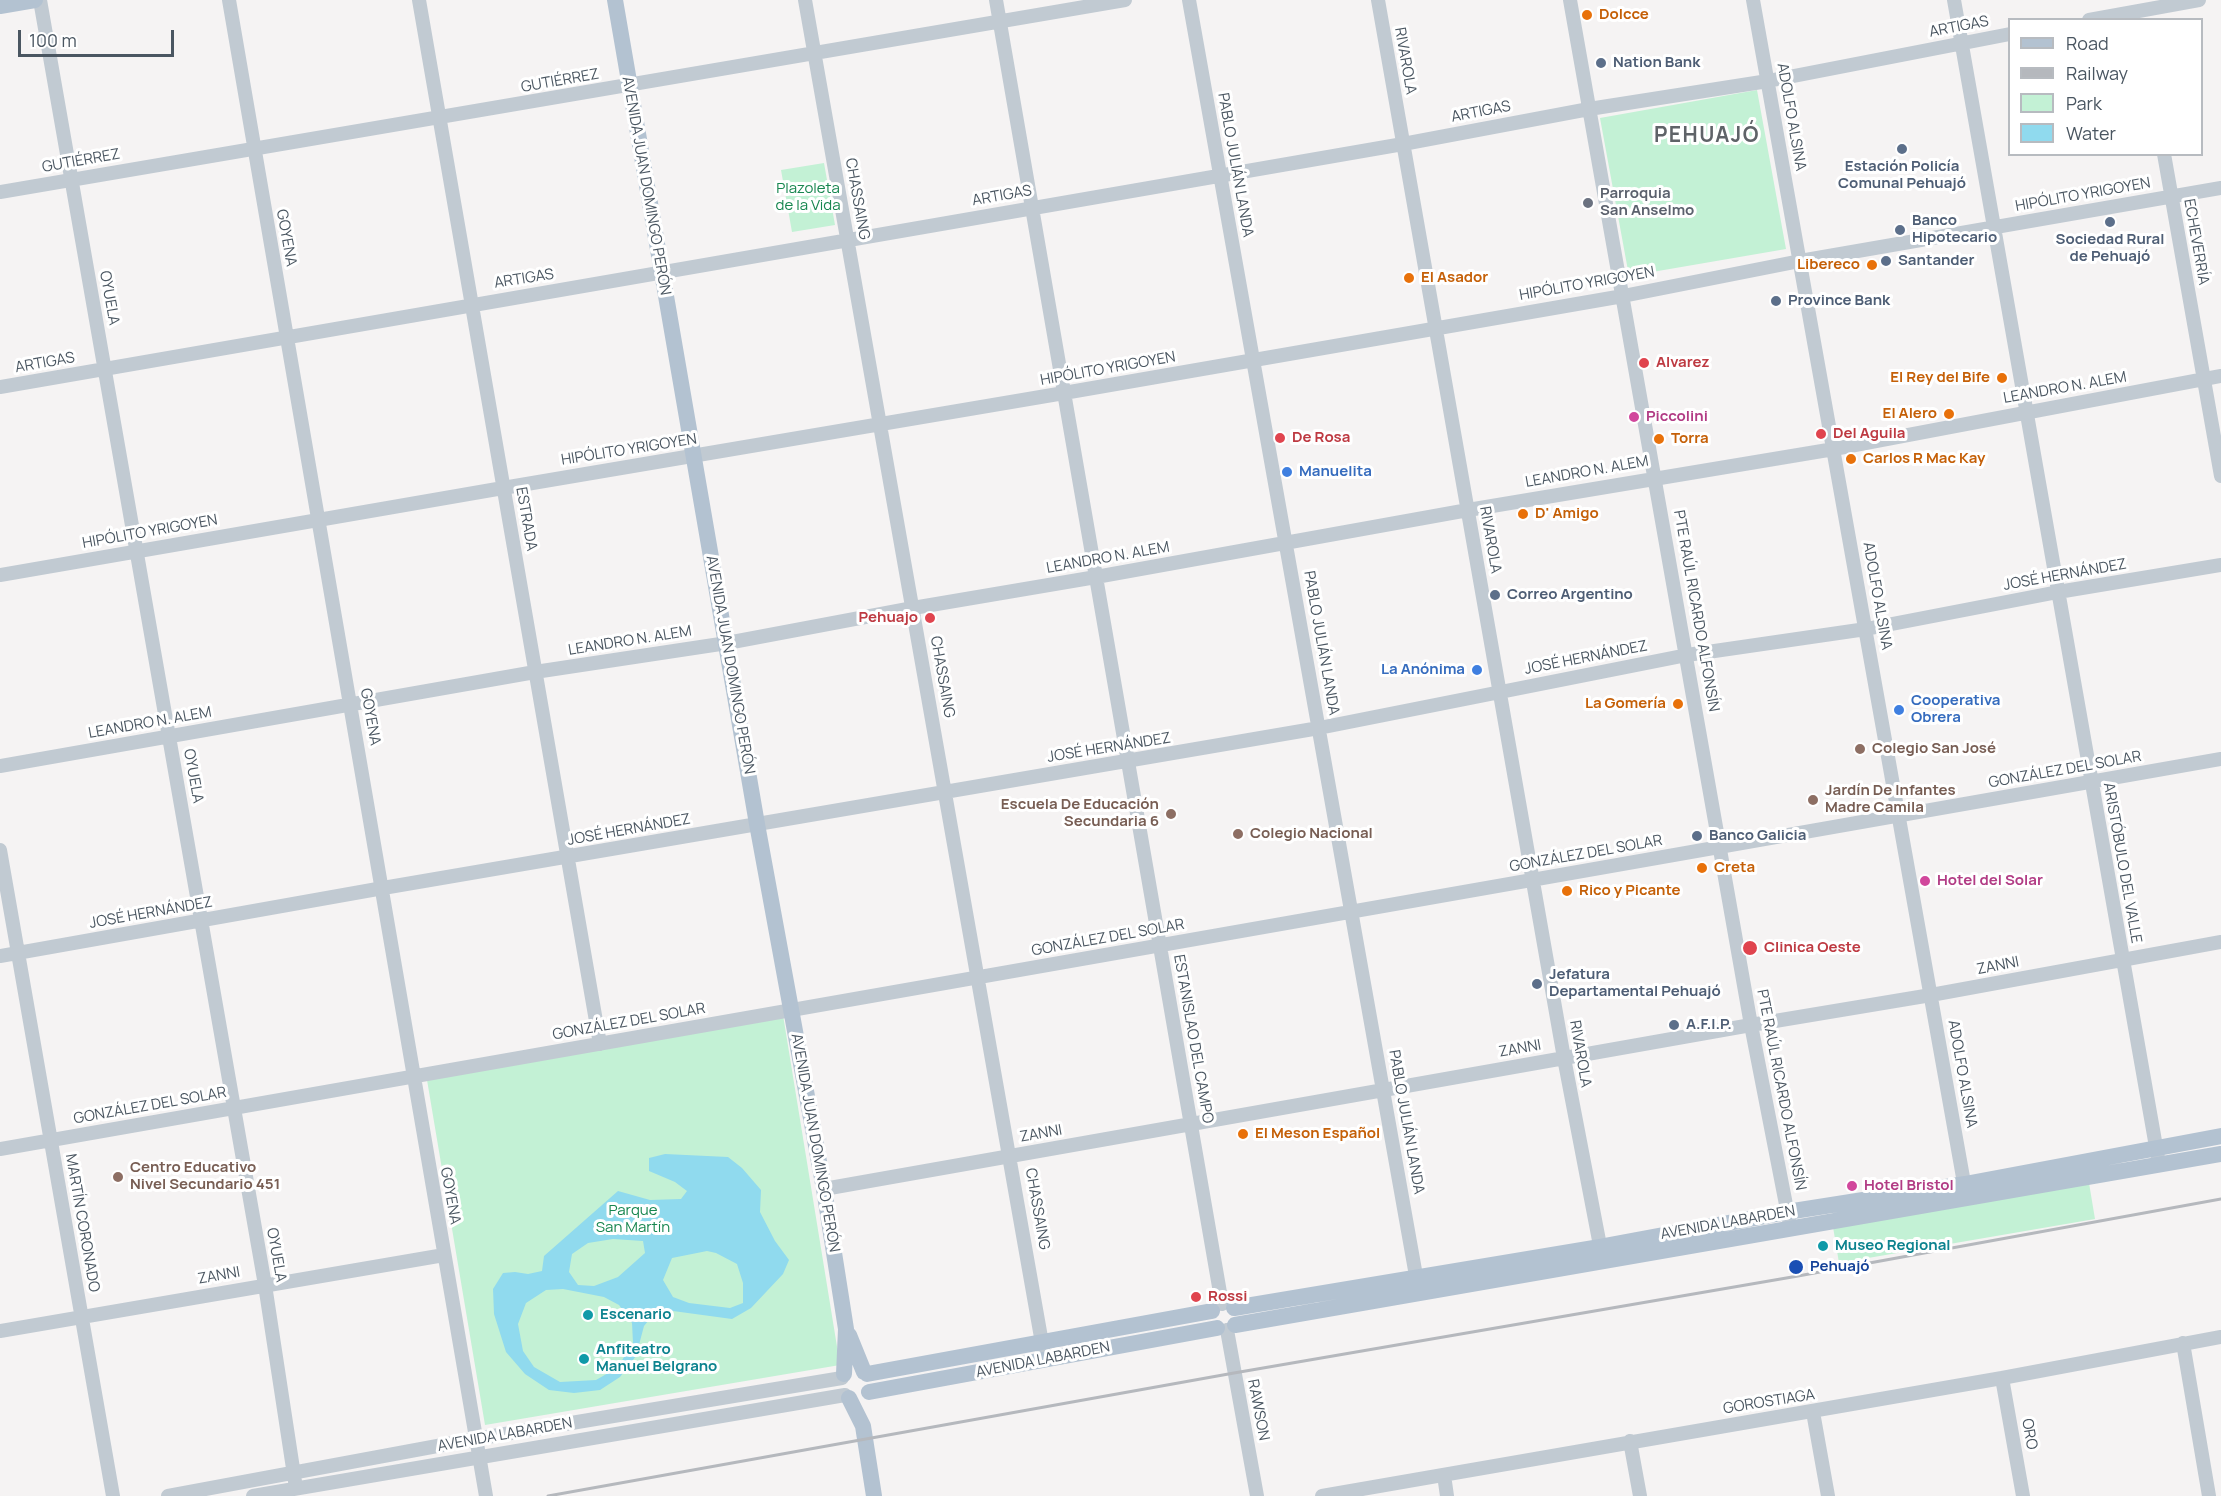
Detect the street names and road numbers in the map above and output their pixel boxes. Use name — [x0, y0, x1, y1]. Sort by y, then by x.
street label: ARTIGAS — [1928, 12, 1990, 42]
street label: RIVAROLA — [1390, 26, 1420, 96]
street label: ADOLFO ALSINA — [1773, 62, 1809, 172]
street label: GUTIÉRREZ — [520, 65, 600, 97]
street label: AVENIDA JUAN DOMINGO PERÓN — [618, 75, 674, 297]
street label: PABLO JULIÁN LANDA — [1213, 91, 1257, 239]
street label: ARTIGAS — [1450, 97, 1512, 127]
street label: GUTIÉRREZ — [41, 145, 121, 177]
street label: CHASSAING — [841, 157, 873, 241]
street label: HIPÓLITO YRIGOYEN — [2014, 174, 2152, 216]
street label: ARTIGAS — [971, 182, 1033, 210]
street label: ECHEVERRÍA — [2180, 197, 2212, 287]
street label: GOYENA — [272, 208, 300, 268]
street label: HIPÓLITO YRIGOYEN — [1518, 263, 1656, 305]
street label: ARTIGAS — [493, 265, 555, 293]
street label: OYUELA — [95, 269, 123, 327]
street label: HIPÓLITO YRIGOYEN — [1039, 348, 1177, 390]
street label: ARTIGAS — [14, 349, 76, 377]
street label: LEANDRO N. ALEM — [2002, 368, 2128, 408]
street label: HIPÓLITO YRIGOYEN — [560, 430, 698, 470]
street label: LEANDRO N. ALEM — [1524, 452, 1650, 492]
street label: ESTRADA — [512, 486, 540, 552]
street label: RIVAROLA — [1475, 505, 1505, 575]
street label: PTE RAÚL RICARDO ALFONSÍN — [1669, 509, 1723, 713]
street label: HIPÓLITO YRIGOYEN — [81, 511, 219, 553]
street label: LEANDRO N. ALEM — [1045, 538, 1171, 578]
street label: ADOLFO ALSINA — [1859, 541, 1895, 651]
street label: AVENIDA JUAN DOMINGO PERÓN — [702, 554, 758, 776]
street label: JOSÉ HERNÁNDEZ — [2002, 555, 2128, 595]
street label: PABLO JULIÁN LANDA — [1299, 569, 1343, 717]
street label: LEANDRO N. ALEM — [567, 622, 693, 660]
street label: CHASSAING — [926, 635, 958, 719]
street label: JOSÉ HERNÁNDEZ — [1523, 637, 1649, 679]
street label: GOYENA — [356, 687, 384, 747]
street label: LEANDRO N. ALEM — [87, 703, 213, 743]
street label: JOSÉ HERNÁNDEZ — [1046, 729, 1172, 767]
street label: OYUELA — [179, 747, 207, 805]
street label: GONZÁLEZ DEL SOLAR — [1987, 748, 2143, 792]
street label: ARISTÓBULO DEL VALLE — [2099, 781, 2145, 945]
street label: JOSÉ HERNÁNDEZ — [566, 810, 692, 850]
street label: GONZÁLEZ DEL SOLAR — [1508, 832, 1664, 876]
street label: JOSÉ HERNÁNDEZ — [88, 893, 214, 933]
street label: GONZÁLEZ DEL SOLAR — [1030, 916, 1186, 960]
street label: ESTANISLAO DEL CAMPO — [1169, 953, 1217, 1125]
street label: ZANNI — [1975, 953, 2021, 979]
street label: PTE RAÚL RICARDO ALFONSÍN — [1753, 988, 1809, 1192]
street label: GONZÁLEZ DEL SOLAR — [551, 1000, 707, 1044]
street label: RIVAROLA — [1565, 1019, 1595, 1089]
street label: ADOLFO ALSINA — [1944, 1019, 1980, 1129]
street label: AVENIDA JUAN DOMINGO PERÓN — [787, 1032, 843, 1254]
street label: ZANNI — [1497, 1036, 1543, 1062]
street label: PABLO JULIÁN LANDA — [1384, 1048, 1428, 1196]
street label: GONZÁLEZ DEL SOLAR — [72, 1084, 228, 1128]
street label: ZANNI — [1018, 1121, 1064, 1147]
street label: MARTÍN CORONADO — [61, 1153, 103, 1293]
street label: GOYENA — [436, 1166, 464, 1226]
street label: CHASSAING — [1021, 1167, 1053, 1251]
street label: AVENIDA LABARDEN — [1659, 1202, 1797, 1244]
street label: OYUELA — [262, 1226, 290, 1284]
street label: ZANNI — [196, 1263, 242, 1289]
street label: AVENIDA LABARDEN — [974, 1338, 1112, 1382]
street label: RAWSON — [1243, 1378, 1273, 1442]
street label: GOROSTIAGA — [1722, 1386, 1816, 1418]
street label: AVENIDA LABARDEN — [436, 1414, 574, 1456]
street label: ORO — [2017, 1417, 2041, 1451]

